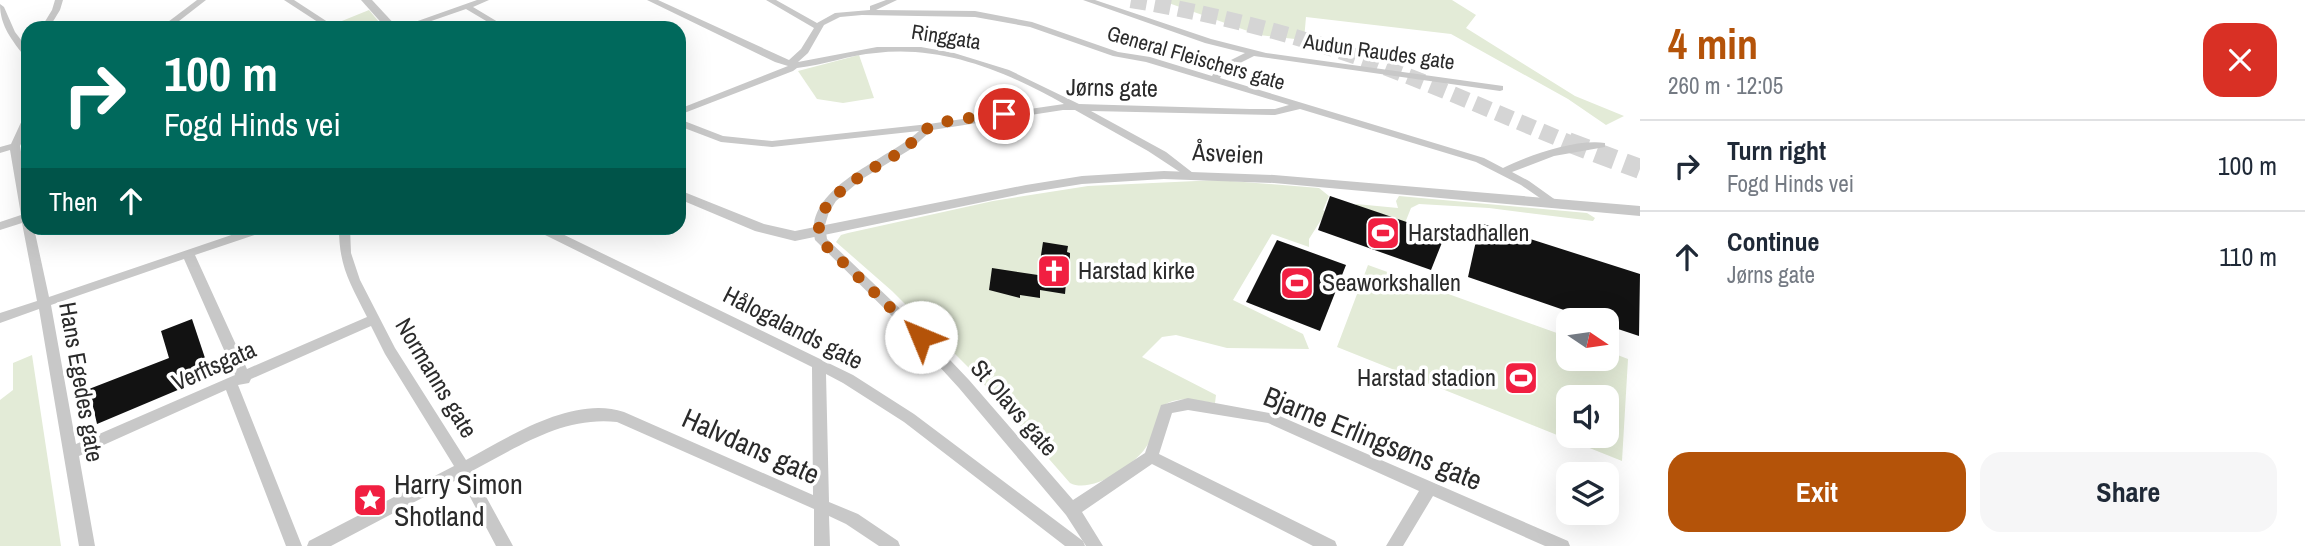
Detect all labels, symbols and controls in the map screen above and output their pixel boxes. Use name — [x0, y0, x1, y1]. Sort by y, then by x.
text: 4 min — [1668, 16, 1758, 72]
street label: Ringgata — [909, 17, 983, 56]
street label: General Fleischers gate — [1104, 18, 1288, 97]
button: close — [2203, 23, 2277, 97]
street label: Audun Raudes gate — [1301, 26, 1456, 76]
text: 100 m — [164, 40, 278, 106]
icon: right — [49, 49, 140, 140]
street label: Jørns gate — [1066, 70, 1158, 104]
text: 260 m · 12:05 — [1668, 70, 1783, 101]
pin — [974, 84, 1034, 144]
icon: arrive — [985, 95, 1023, 133]
text: Fogd Hinds vei — [164, 103, 341, 146]
text: Turn right — [1727, 133, 1826, 168]
street label: Åsveien — [1191, 135, 1264, 171]
icon: right — [1668, 147, 1706, 185]
text: 100 m — [2218, 148, 2277, 183]
text: Fogd Hinds vei — [1727, 168, 1854, 199]
icon: ahead — [112, 182, 150, 220]
text: Then — [49, 184, 98, 219]
sports icon: Harstadhallen — [1364, 214, 1402, 252]
place label: Harstadhallen — [1408, 216, 1529, 248]
text: Continue — [1727, 224, 1819, 259]
icon: ahead — [1668, 238, 1706, 276]
text: 110 m — [2219, 239, 2277, 274]
church icon: Harstad kirke — [1035, 252, 1073, 290]
place label: Harstad kirke — [1078, 254, 1195, 286]
text: Jørns gate — [1727, 259, 1815, 290]
sports icon: Seaworkshallen — [1278, 264, 1316, 302]
place label: Seaworkshallen — [1322, 266, 1461, 298]
street label: Hålogalands gate — [718, 278, 869, 376]
street label: Hans Egedes gate — [52, 299, 112, 464]
position arrow — [884, 300, 958, 374]
north arrow — [1556, 308, 1619, 371]
map controls — [1556, 308, 1619, 525]
street label: Normanns gate — [388, 312, 485, 443]
street label: Verftsgata — [167, 332, 261, 398]
street label: St Olavs gate — [964, 352, 1066, 462]
sports icon: Harstad stadion — [1502, 359, 1540, 397]
place label: Harstad stadion — [1357, 361, 1496, 393]
street label: Bjarne Erlingsøns gate — [1258, 377, 1488, 499]
button: sound — [1556, 385, 1619, 448]
street label: Halvdans gate — [676, 399, 826, 493]
button: Exit — [1668, 452, 1966, 532]
button: Share — [1980, 452, 2277, 532]
button: layers — [1556, 462, 1619, 525]
place label: Harry Simon Shotland — [394, 465, 523, 535]
place icon: Harry Simon Shotland — [351, 481, 389, 519]

